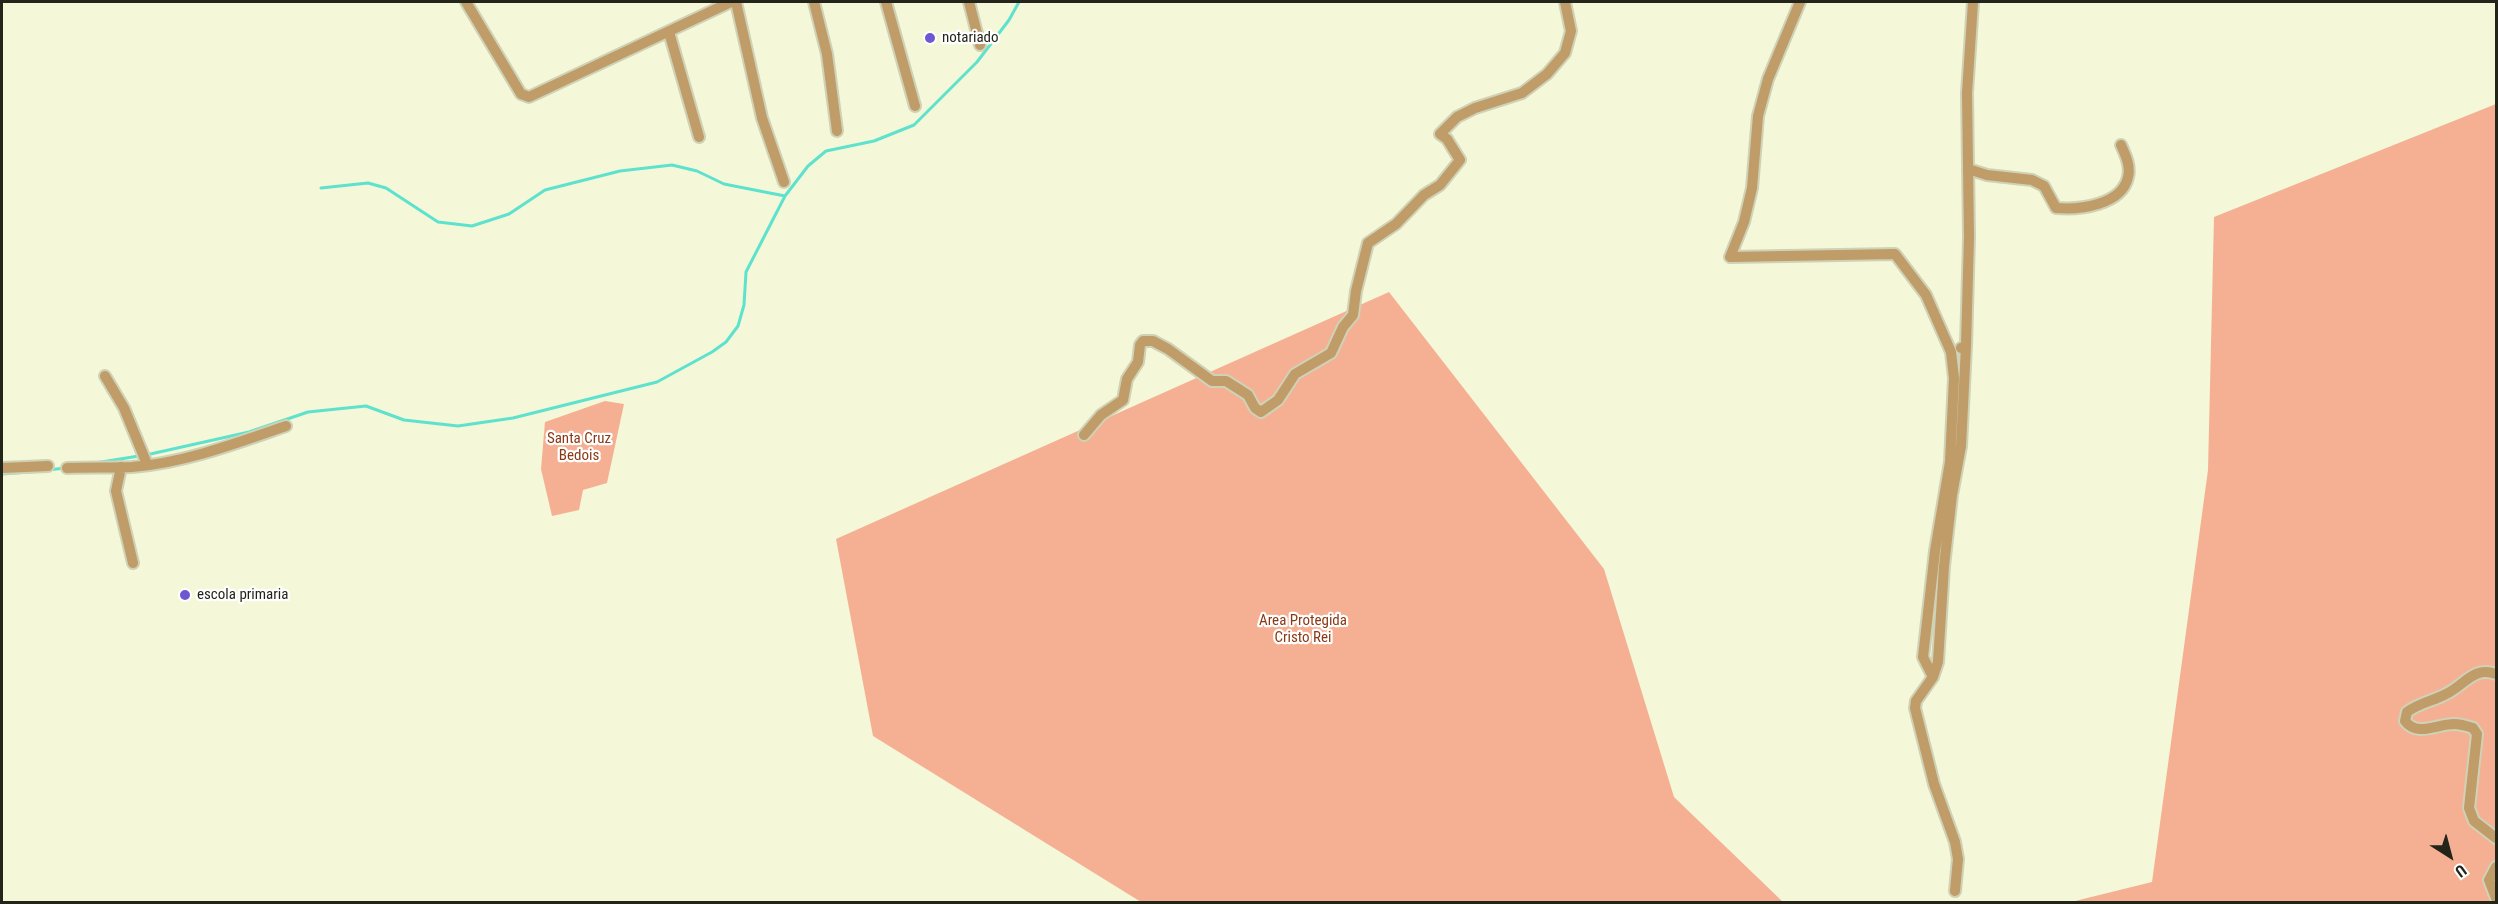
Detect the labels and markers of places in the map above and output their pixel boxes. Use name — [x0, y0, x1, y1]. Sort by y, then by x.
place label: notariado — [942, 29, 999, 47]
marker: notariado — [923, 31, 937, 45]
place label: escola primaria — [197, 586, 288, 604]
marker: escola primaria — [178, 588, 192, 602]

